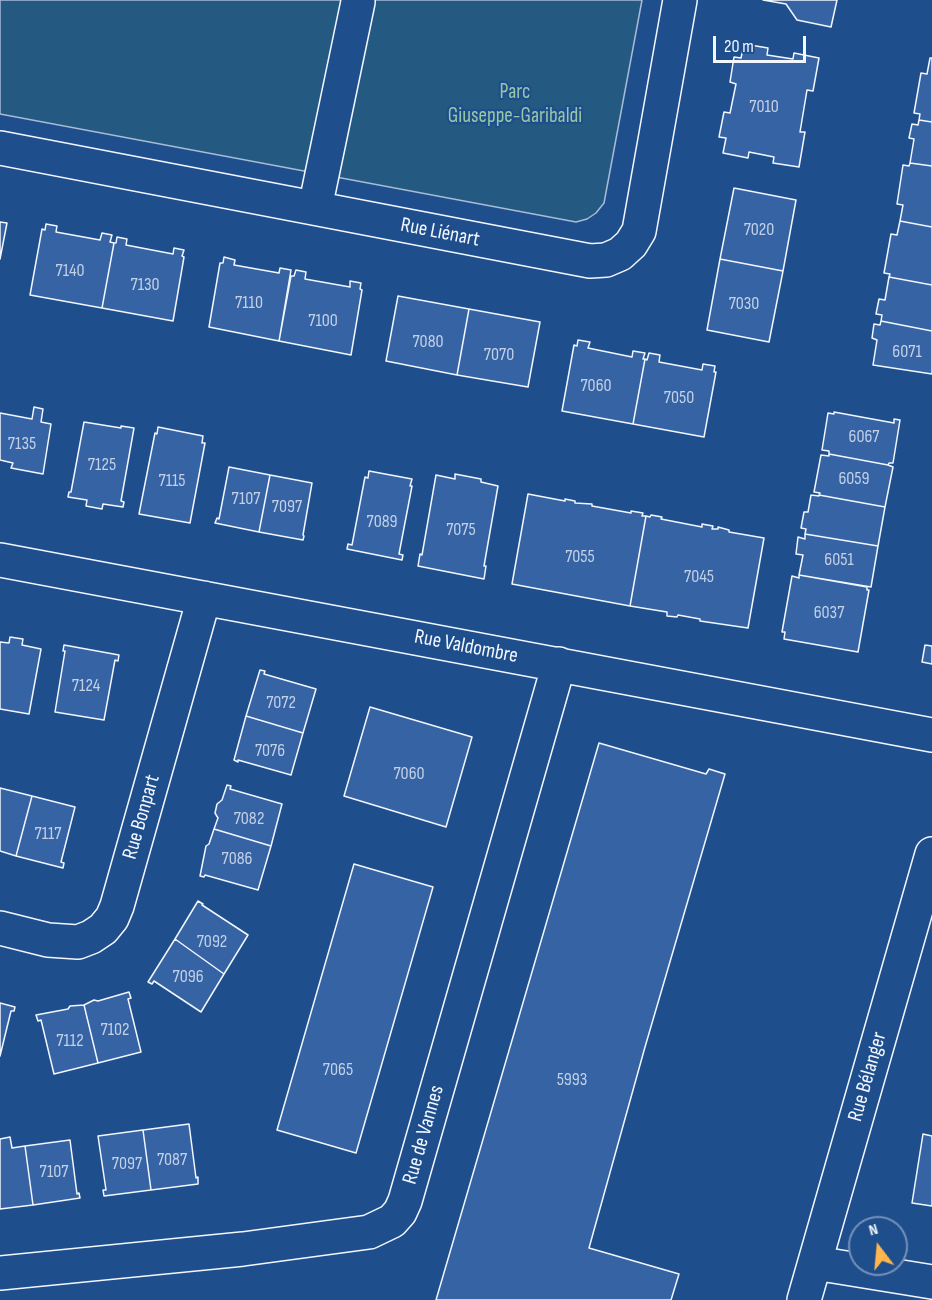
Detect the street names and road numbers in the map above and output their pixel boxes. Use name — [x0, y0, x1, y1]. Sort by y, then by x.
street label: Rue Liénart — [398, 213, 482, 253]
street label: Rue Valdombre — [412, 625, 520, 669]
street label: Rue Bonpart — [118, 772, 166, 862]
street label: Rue Bélanger — [843, 1029, 893, 1125]
street label: Rue de Vannes — [398, 1083, 450, 1187]

